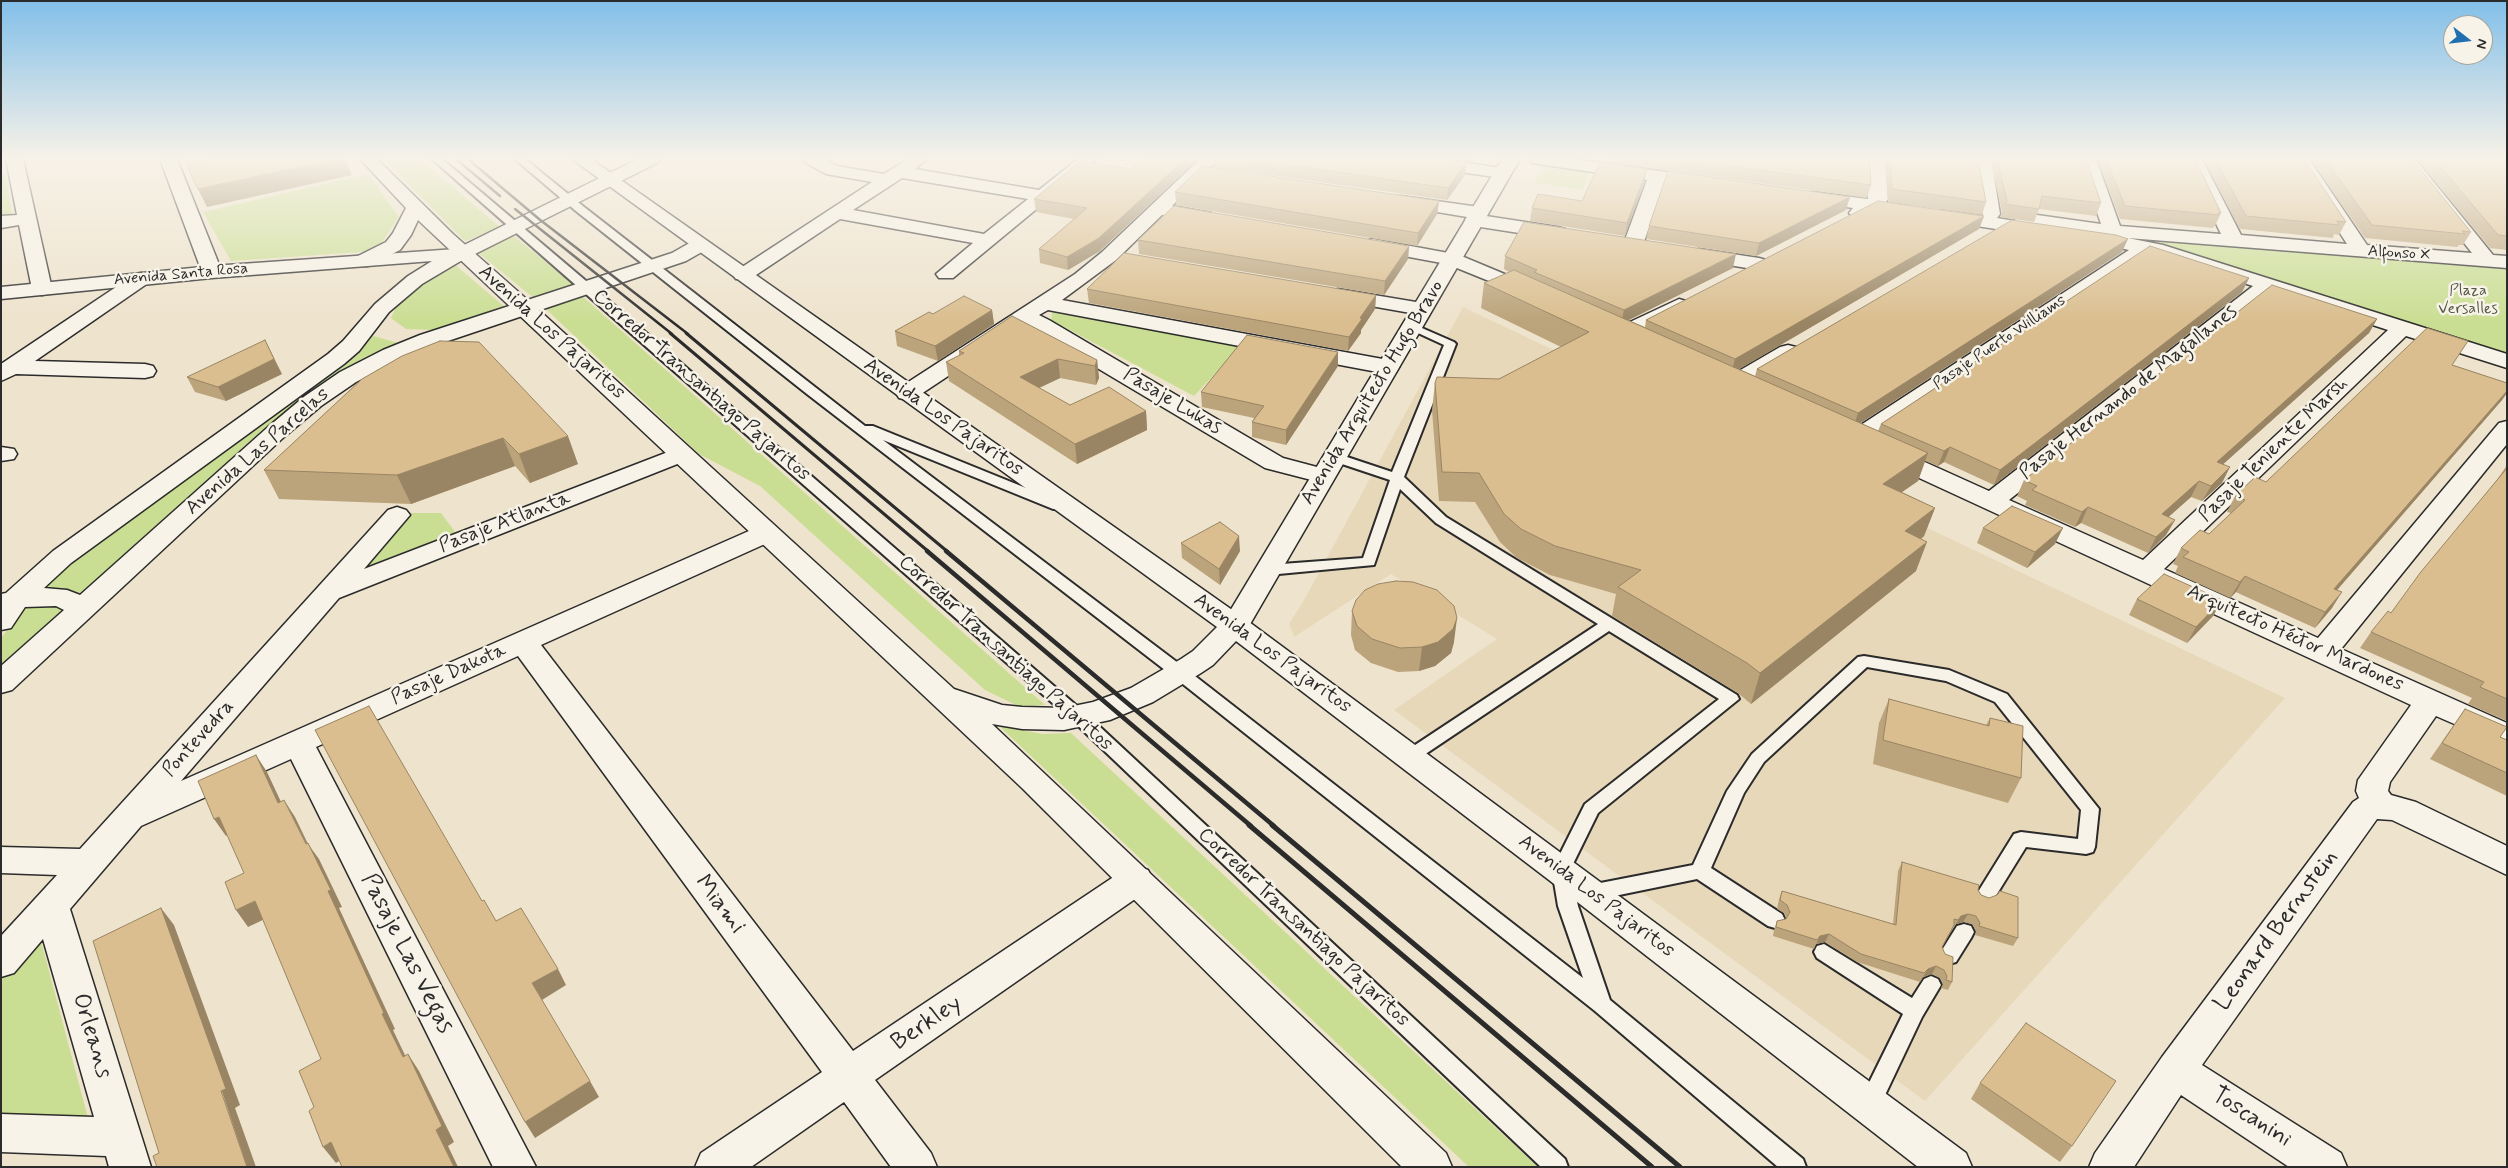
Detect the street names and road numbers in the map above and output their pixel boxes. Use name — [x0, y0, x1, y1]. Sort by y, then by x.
street label: Alfonso X — [2367, 242, 2431, 266]
street label: Avenida Santa Rosa — [113, 260, 249, 290]
street label: Avenida Los Pajaritos — [473, 261, 629, 405]
street label: Avenida Arquitecto Hugo Bravo — [1296, 276, 1450, 510]
street label: Corredor Transantiago Pajaritos — [587, 285, 815, 487]
street label: Pasaje Puerto Williams — [1930, 291, 2070, 395]
street label: Pasaje Hernando de Magallanes — [2015, 300, 2243, 486]
street label: Avenida Los Pajaritos — [859, 354, 1027, 482]
street label: Pasaje Lukas — [1118, 363, 1226, 441]
street label: Pasaje Teniente Marsh — [2194, 372, 2354, 528]
street label: Avenida Las Parcelas — [181, 383, 335, 521]
street label: Pasaje Atlanta — [436, 487, 574, 559]
street label: Corredor Transantiago Pajaritos — [893, 551, 1117, 757]
street label: Arquitecto Héctor Mardones — [2183, 580, 2407, 698]
street label: Avenida Los Pajaritos — [1188, 589, 1356, 719]
street label: Pasaje Dakota — [388, 639, 510, 711]
street label: Pontevedra — [158, 695, 240, 783]
street label: Corredor Transantiago Pajaritos — [1192, 824, 1414, 1032]
street label: Avenida Los Pajaritos — [1513, 830, 1679, 964]
street label: Leonard Bernstein — [2209, 845, 2345, 1017]
street label: Pasaje Las Vegas — [353, 869, 459, 1039]
street label: Miami — [687, 870, 751, 940]
street label: Orleans — [64, 990, 118, 1082]
street label: Berkley — [886, 990, 968, 1058]
street label: Toscanini — [2205, 1081, 2297, 1155]

